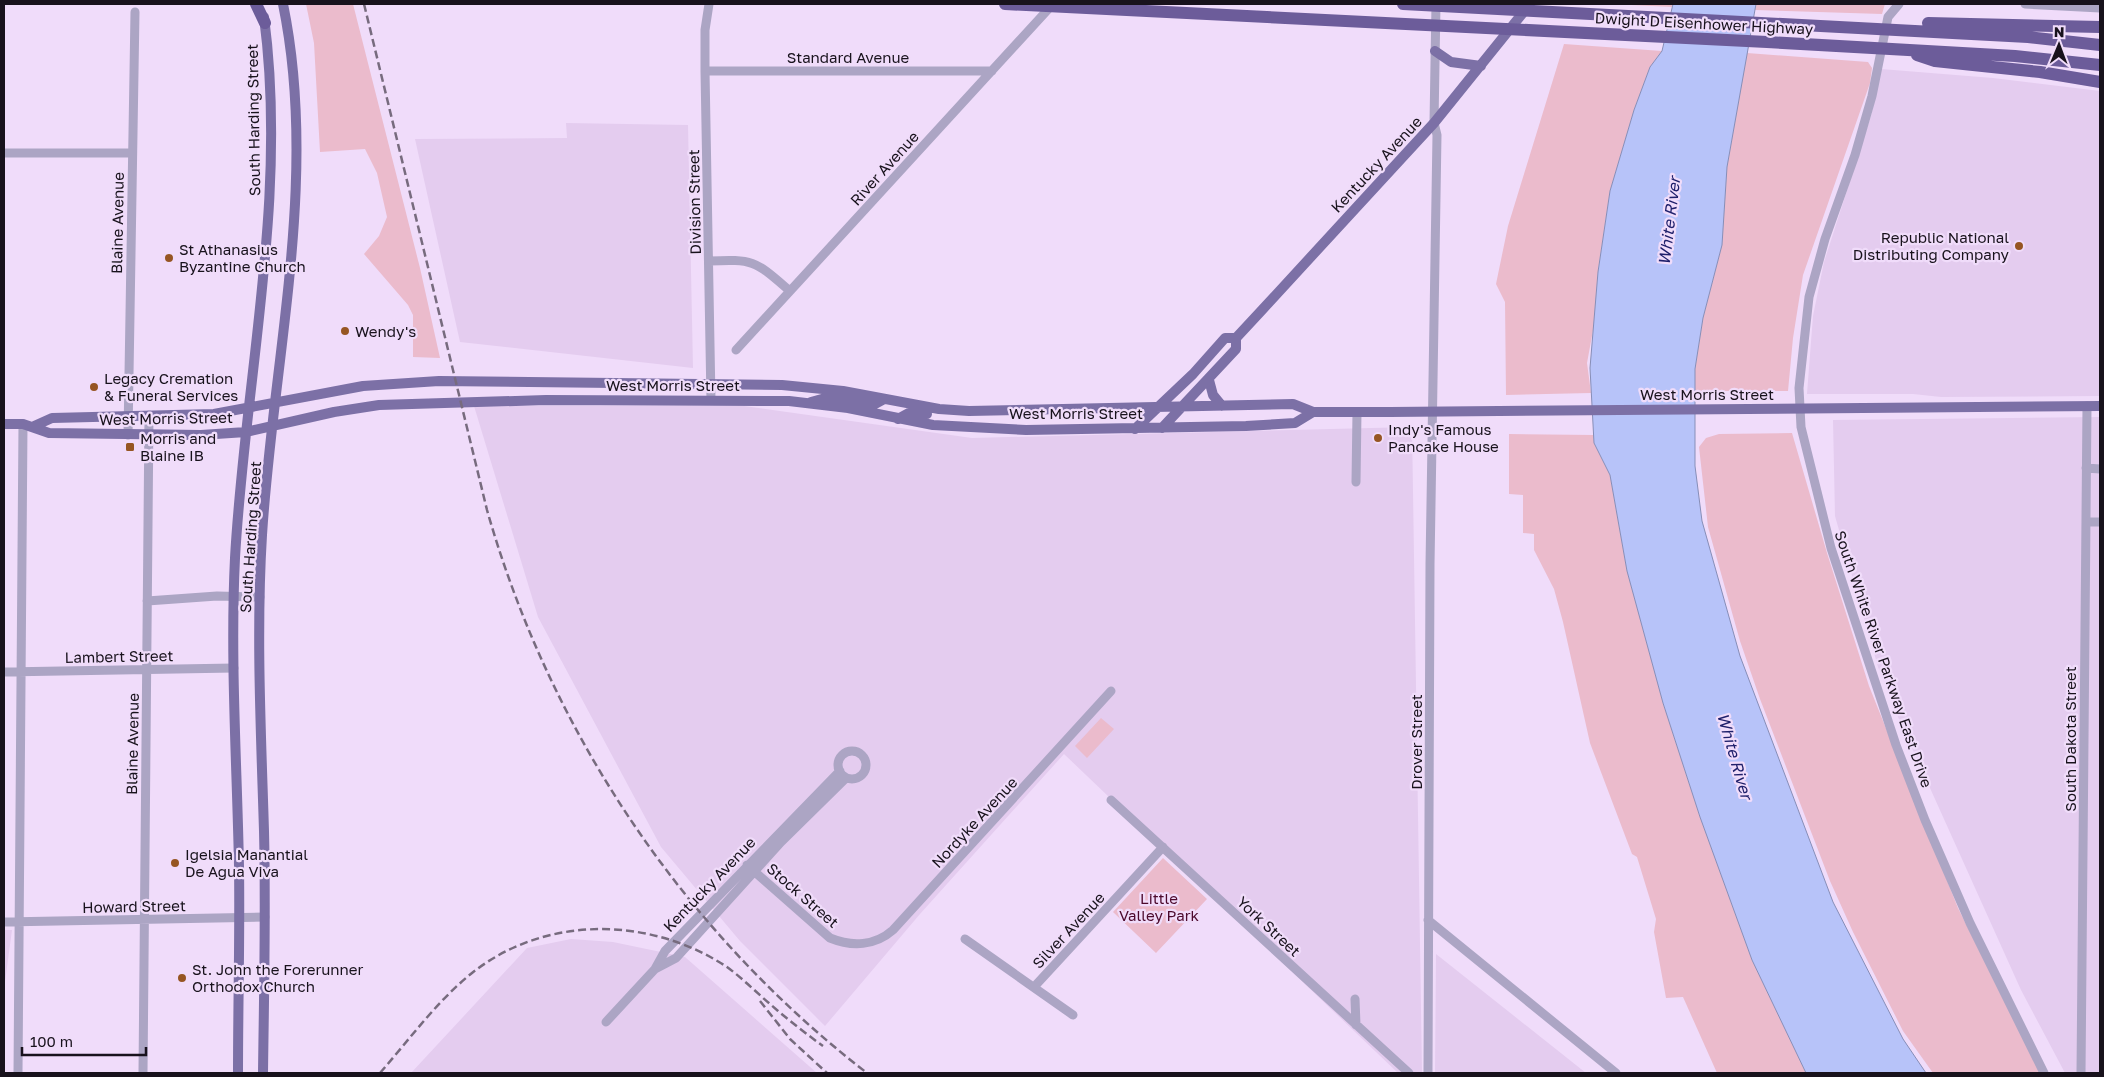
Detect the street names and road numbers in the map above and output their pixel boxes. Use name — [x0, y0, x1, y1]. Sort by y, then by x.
street label: Dwight D Eisenhower Highway — [1594, 8, 1814, 38]
street label: South Harding Street — [243, 44, 263, 196]
street label: Standard Avenue — [787, 48, 909, 66]
street label: Kentucky Avenue — [1327, 112, 1425, 216]
street label: River Avenue — [846, 127, 922, 209]
street label: Division Street — [684, 149, 704, 255]
street label: Blaine Avenue — [107, 172, 127, 274]
street label: West Morris Street — [606, 376, 740, 394]
street label: West Morris Street — [1640, 385, 1774, 403]
street label: West Morris Street — [1009, 404, 1143, 422]
street label: West Morris Street — [99, 408, 233, 428]
street label: South Harding Street — [236, 461, 264, 613]
street label: South White River Parkway East Drive — [1831, 528, 1937, 790]
street label: Lambert Street — [65, 646, 173, 666]
street label: South Dakota Street — [2061, 666, 2079, 812]
street label: Blaine Avenue — [122, 693, 142, 795]
street label: Drover Street — [1407, 694, 1425, 790]
street label: Nordyke Avenue — [927, 773, 1021, 871]
street label: Kentucky Avenue — [659, 833, 759, 935]
street label: Stock Street — [763, 859, 843, 931]
street label: Silver Avenue — [1028, 888, 1108, 972]
street label: York Street — [1234, 892, 1304, 960]
street label: Howard Street — [82, 896, 186, 916]

